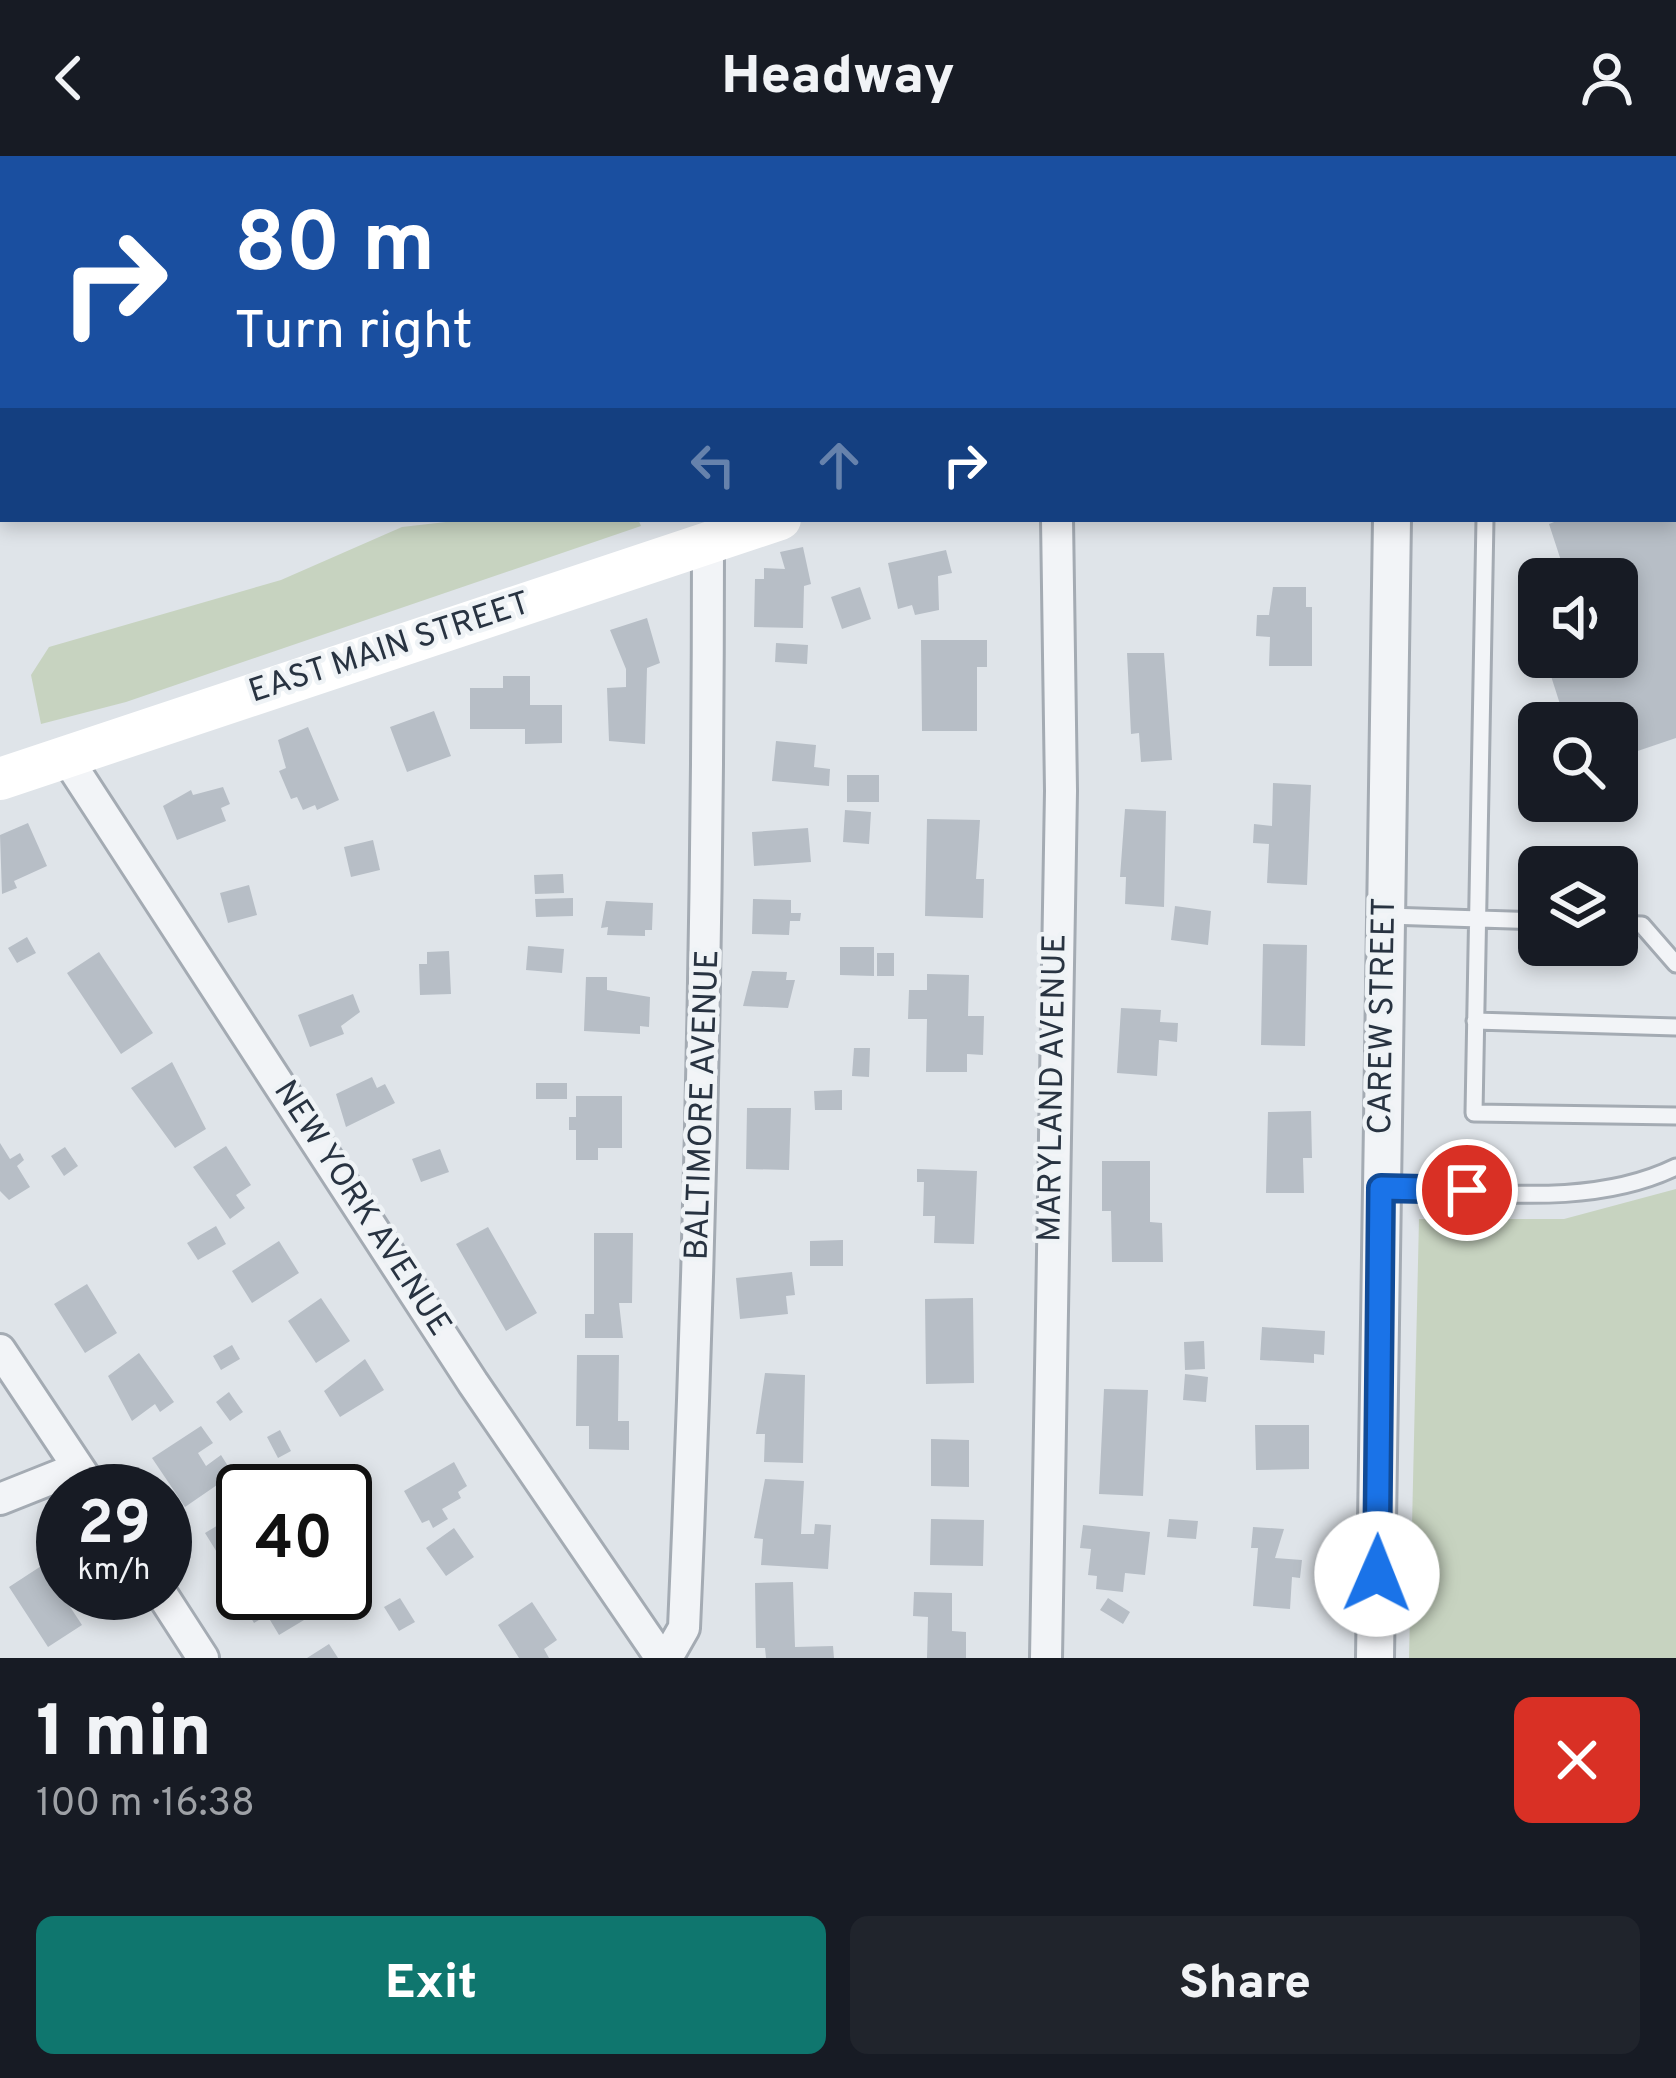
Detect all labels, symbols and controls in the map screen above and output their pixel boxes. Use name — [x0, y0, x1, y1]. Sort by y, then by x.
text: Headway — [721, 44, 955, 113]
icon: back — [36, 45, 102, 111]
icon: person — [1574, 45, 1640, 111]
text: 80 m — [234, 195, 435, 301]
icon: right — [36, 204, 192, 360]
text: Turn right — [234, 299, 473, 368]
icon: left — [680, 432, 746, 498]
icon: ahead — [806, 432, 872, 498]
icon: right — [932, 432, 998, 498]
map controls — [1518, 558, 1638, 966]
button: sound — [1518, 558, 1638, 678]
street label: EAST MAIN STREET — [244, 584, 536, 714]
button: search — [1518, 702, 1638, 822]
button: layers — [1518, 846, 1638, 966]
street label: CAREW STREET — [1361, 897, 1407, 1135]
street label: MARYLAND AVENUE — [1030, 934, 1078, 1242]
street label: BALTIMORE AVENUE — [678, 949, 730, 1261]
street label: NEW YORK AVENUE — [263, 1073, 459, 1345]
pin — [1416, 1139, 1518, 1241]
icon: arrive — [1434, 1157, 1500, 1223]
speed limit sign: 40 — [216, 1464, 372, 1620]
text: 29 — [77, 1489, 151, 1565]
position arrow — [1314, 1511, 1440, 1637]
text: km/h — [78, 1553, 150, 1590]
text: 1 min — [36, 1690, 212, 1782]
button: close — [1514, 1697, 1640, 1823]
text: 100 m · 16:38 — [36, 1781, 255, 1830]
button: Exit — [36, 1916, 826, 2054]
button: Share — [850, 1916, 1640, 2054]

